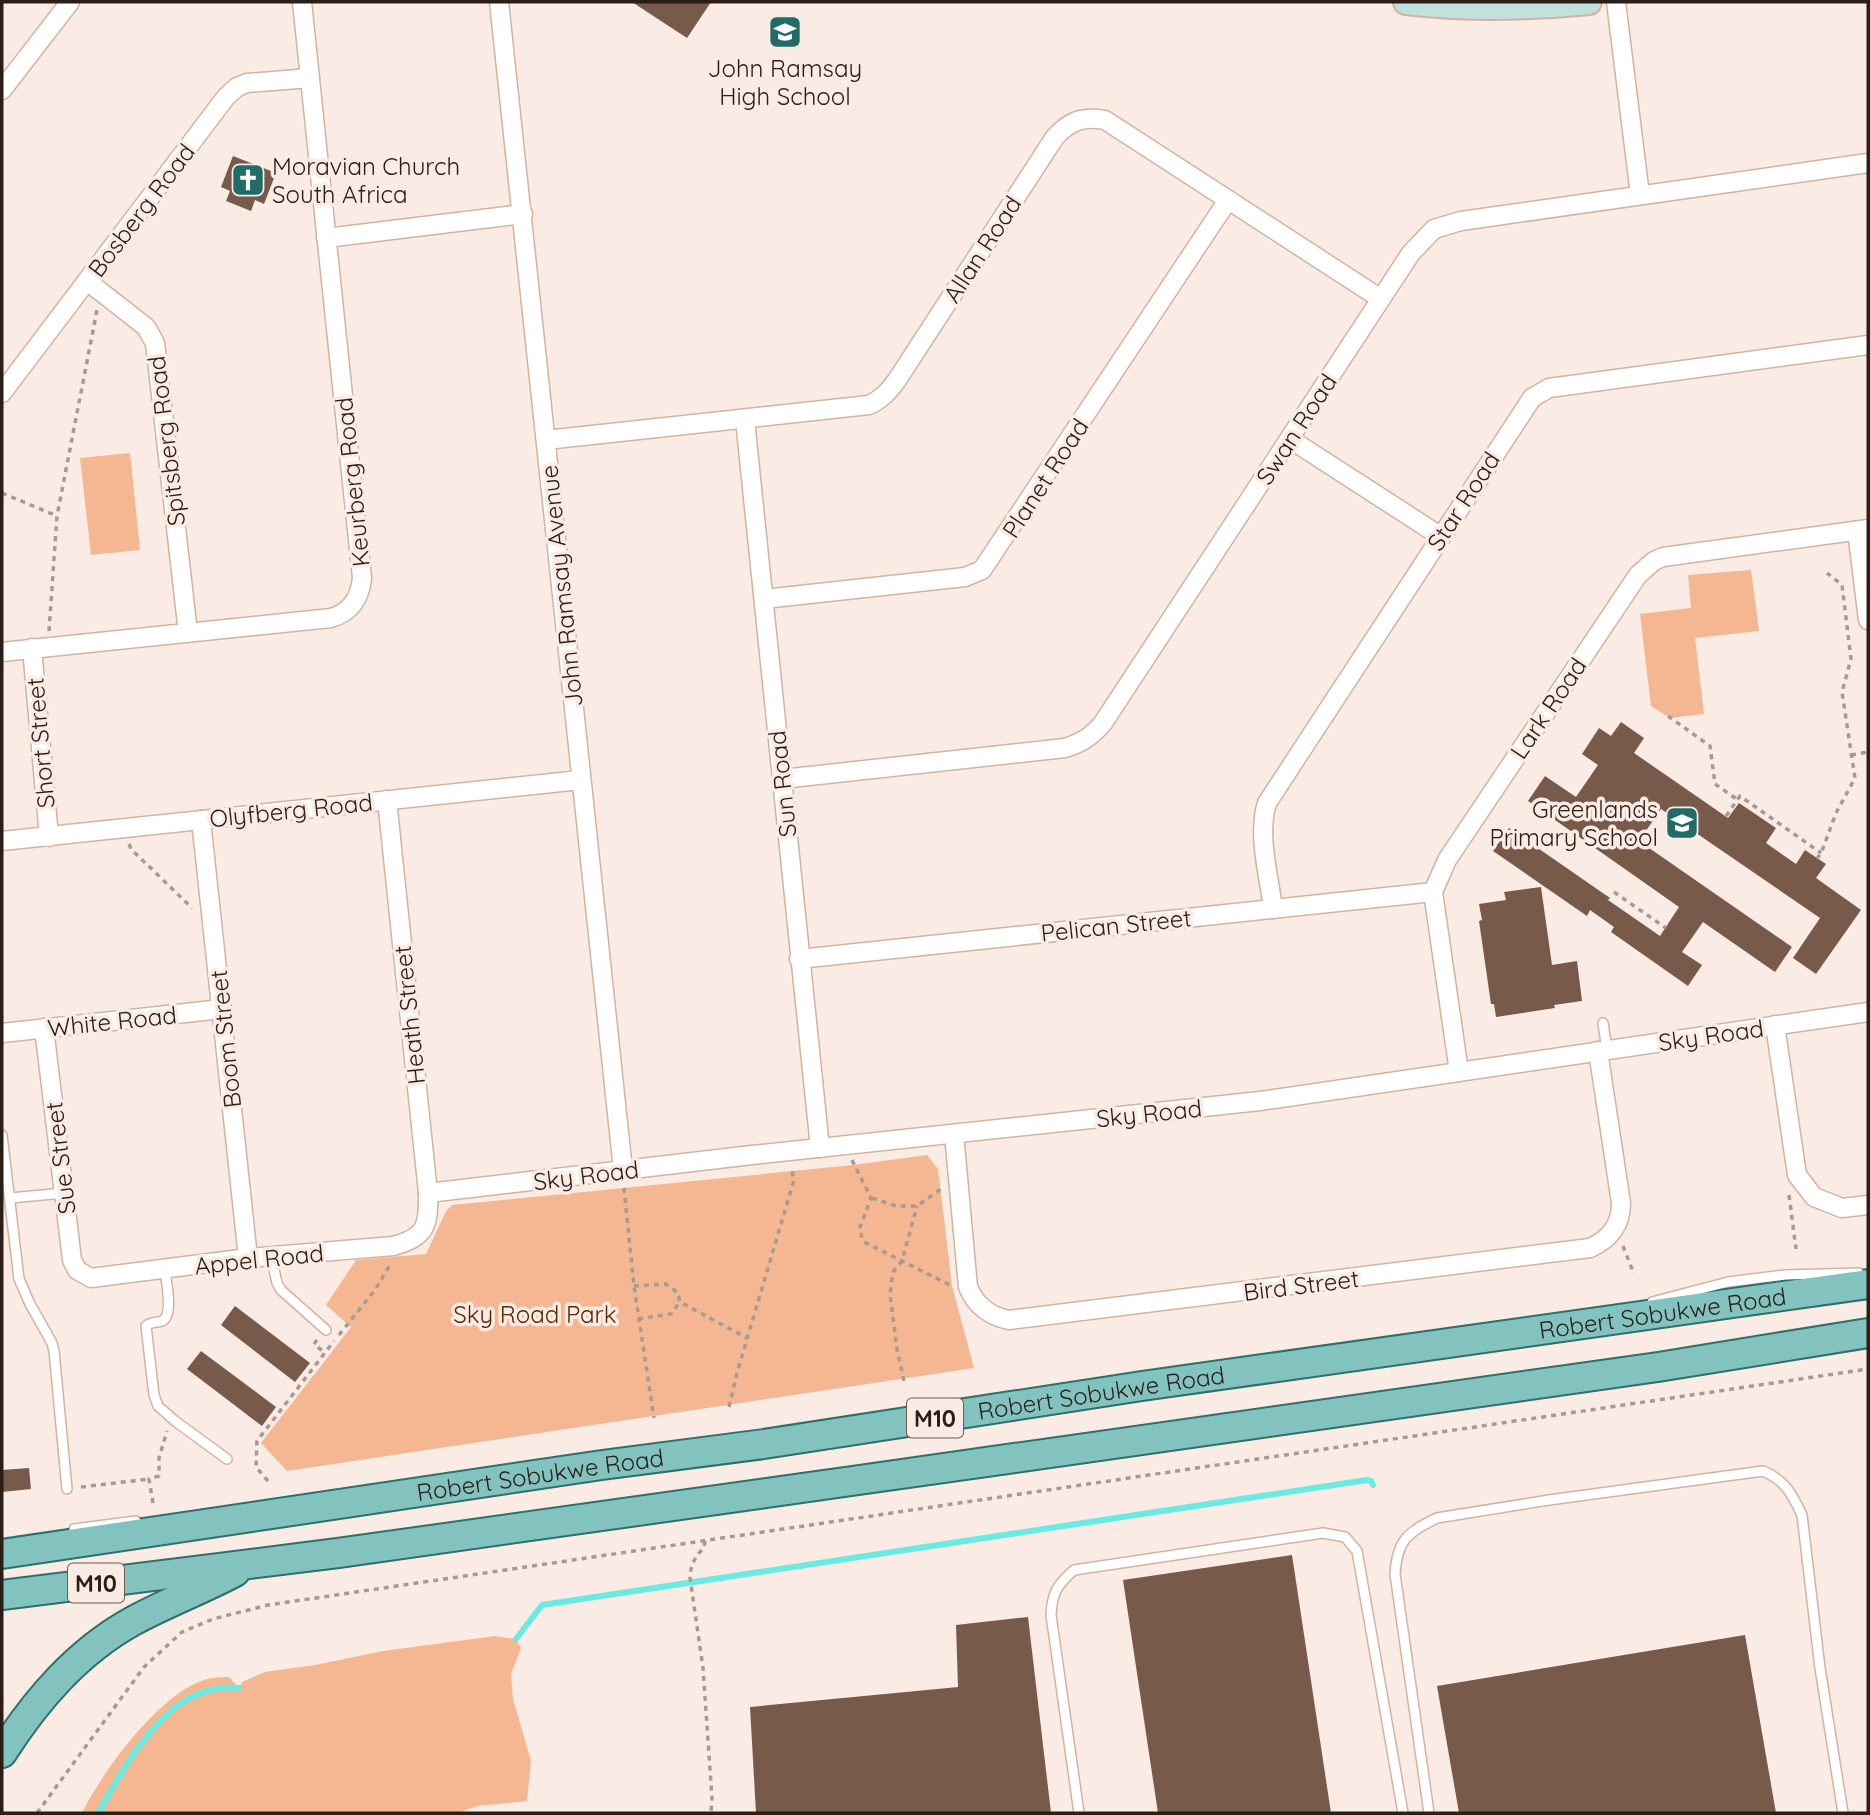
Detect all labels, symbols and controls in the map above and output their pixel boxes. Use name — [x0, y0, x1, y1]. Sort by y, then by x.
school or university icon: John Ramsay High School — [766, 13, 804, 51]
place label: John Ramsay High School — [708, 53, 862, 111]
street label: Bosberg Road — [81, 137, 201, 283]
place label: Moravian Church South Africa — [272, 151, 460, 209]
church icon: Moravian Church South Africa — [229, 161, 267, 199]
street label: Allan Road — [936, 190, 1028, 308]
street label: Spitsberg Road — [141, 354, 191, 528]
street label: Swan Road — [1249, 368, 1343, 490]
street label: Keurberg Road — [328, 396, 376, 568]
street label: Planet Road — [995, 413, 1095, 543]
street label: Star Road — [1420, 446, 1506, 556]
street label: John Ramsay Avenue — [533, 464, 589, 708]
street label: Lark Road — [1503, 652, 1593, 764]
street label: Short Street — [19, 676, 61, 810]
street label: Sun Road — [761, 729, 803, 839]
street label: Olyfberg Road — [208, 787, 374, 833]
place label: Greenlands Primary School — [1489, 794, 1658, 852]
school or university icon: Greenlands Primary School — [1663, 804, 1701, 842]
street label: Pelican Street — [1039, 902, 1193, 948]
street label: Heath Street — [387, 944, 431, 1086]
street label: Boom Street — [203, 968, 247, 1110]
street label: White Road — [46, 999, 178, 1043]
street label: Sky Road — [1656, 1013, 1766, 1057]
street label: Sky Road — [1095, 1093, 1203, 1133]
street label: Sue Street — [38, 1100, 82, 1216]
street label: Sky Road — [532, 1154, 640, 1196]
street label: Appel Road — [193, 1237, 325, 1281]
street label: Bird Street — [1242, 1263, 1360, 1307]
street label: Robert Sobukwe Road — [1537, 1281, 1788, 1345]
park label: Sky Road Park — [453, 1299, 617, 1329]
street label: Robert Sobukwe Road — [976, 1360, 1227, 1426]
road number: M10 — [907, 1399, 963, 1438]
street label: Robert Sobukwe Road — [415, 1442, 666, 1507]
road number: M10 — [68, 1564, 124, 1602]

